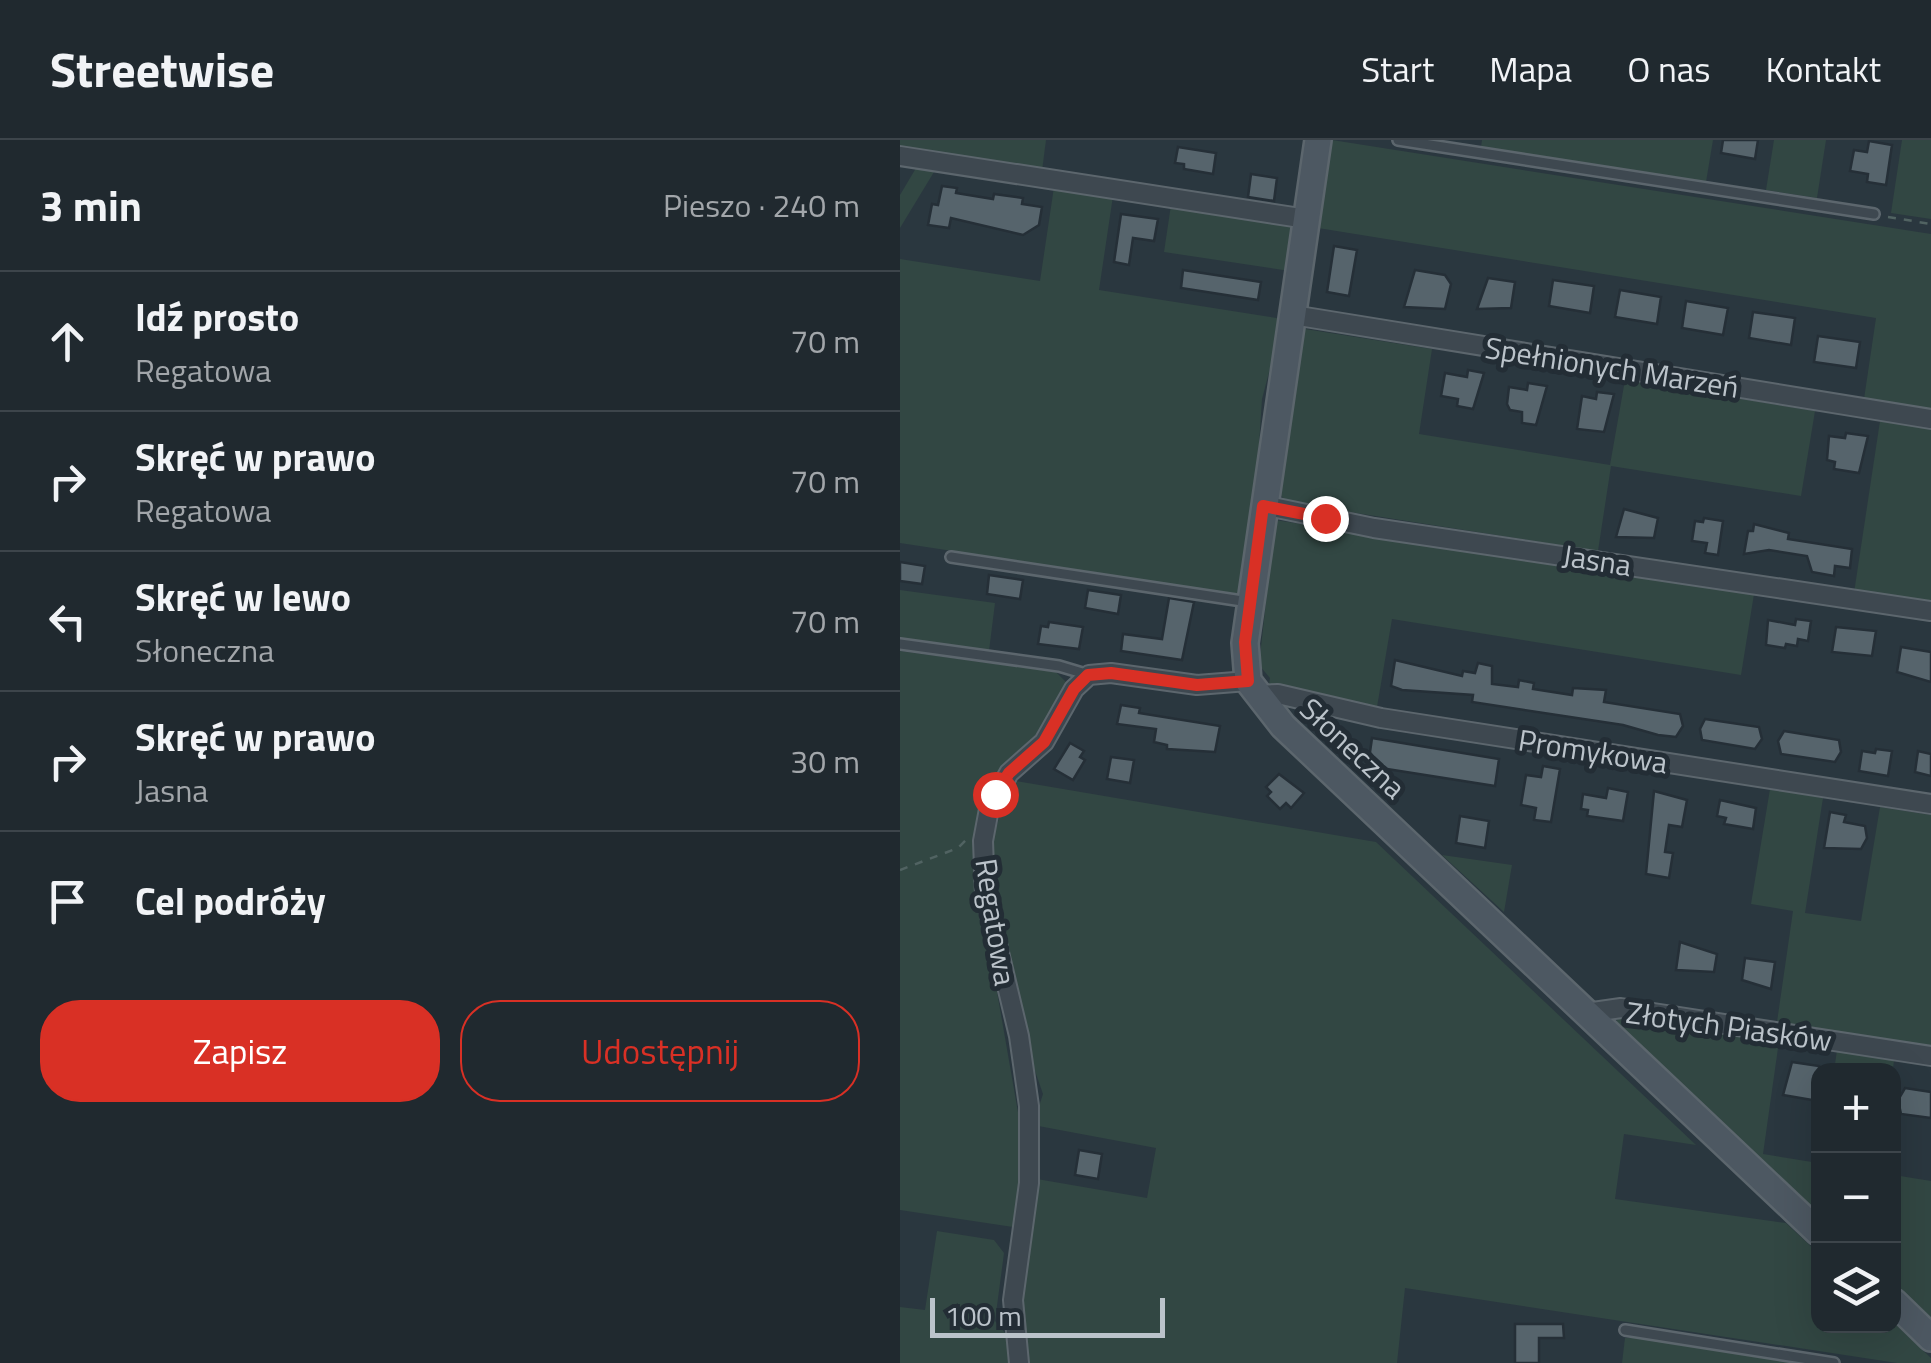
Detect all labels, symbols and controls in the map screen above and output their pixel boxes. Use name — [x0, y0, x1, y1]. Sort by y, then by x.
text: Streetwise — [50, 33, 274, 106]
text: Start — [1361, 42, 1434, 96]
text: Mapa — [1489, 42, 1572, 96]
text: O nas — [1627, 42, 1711, 96]
text: Kontakt — [1766, 42, 1881, 96]
text: 3 min — [40, 173, 142, 237]
text: Pieszo · 240 m — [663, 181, 860, 229]
text: Idź prosto — [135, 288, 299, 346]
icon: ahead — [40, 314, 95, 369]
text: 70 m — [790, 317, 860, 365]
street label: Spełnionych Marzeń — [1482, 324, 1742, 410]
text: Regatowa — [135, 346, 271, 394]
text: Skręć w prawo — [135, 428, 375, 486]
icon: right — [40, 454, 95, 509]
text: 70 m — [790, 457, 860, 505]
text: Regatowa — [135, 486, 271, 534]
route end — [1303, 496, 1349, 542]
street label: Jasna — [1559, 532, 1635, 588]
text: Skręć w lewo — [135, 568, 351, 626]
icon: left — [40, 594, 95, 649]
text: 70 m — [790, 597, 860, 645]
text: Słoneczna — [135, 626, 274, 674]
street label: Słoneczna — [1290, 687, 1416, 809]
text: Skręć w prawo — [135, 708, 375, 766]
street label: Promykowa — [1515, 717, 1671, 785]
icon: right — [40, 734, 95, 789]
text: 30 m — [790, 737, 860, 785]
text: Jasna — [135, 766, 208, 814]
route start — [973, 772, 1019, 818]
street label: Regatowa — [963, 855, 1029, 989]
text: Cel podróży — [135, 872, 326, 930]
icon: arrive — [40, 874, 95, 929]
street label: Złotych Piasków — [1623, 989, 1835, 1063]
button: Zapisz — [40, 1000, 440, 1102]
button: Udostępnij — [460, 1000, 860, 1102]
map controls — [1811, 1063, 1901, 1333]
button: + — [1811, 1063, 1901, 1153]
button: − — [1811, 1153, 1901, 1243]
button: layers — [1811, 1243, 1901, 1333]
scale bar — [930, 1293, 1165, 1338]
text: 100 m — [945, 1294, 1022, 1337]

